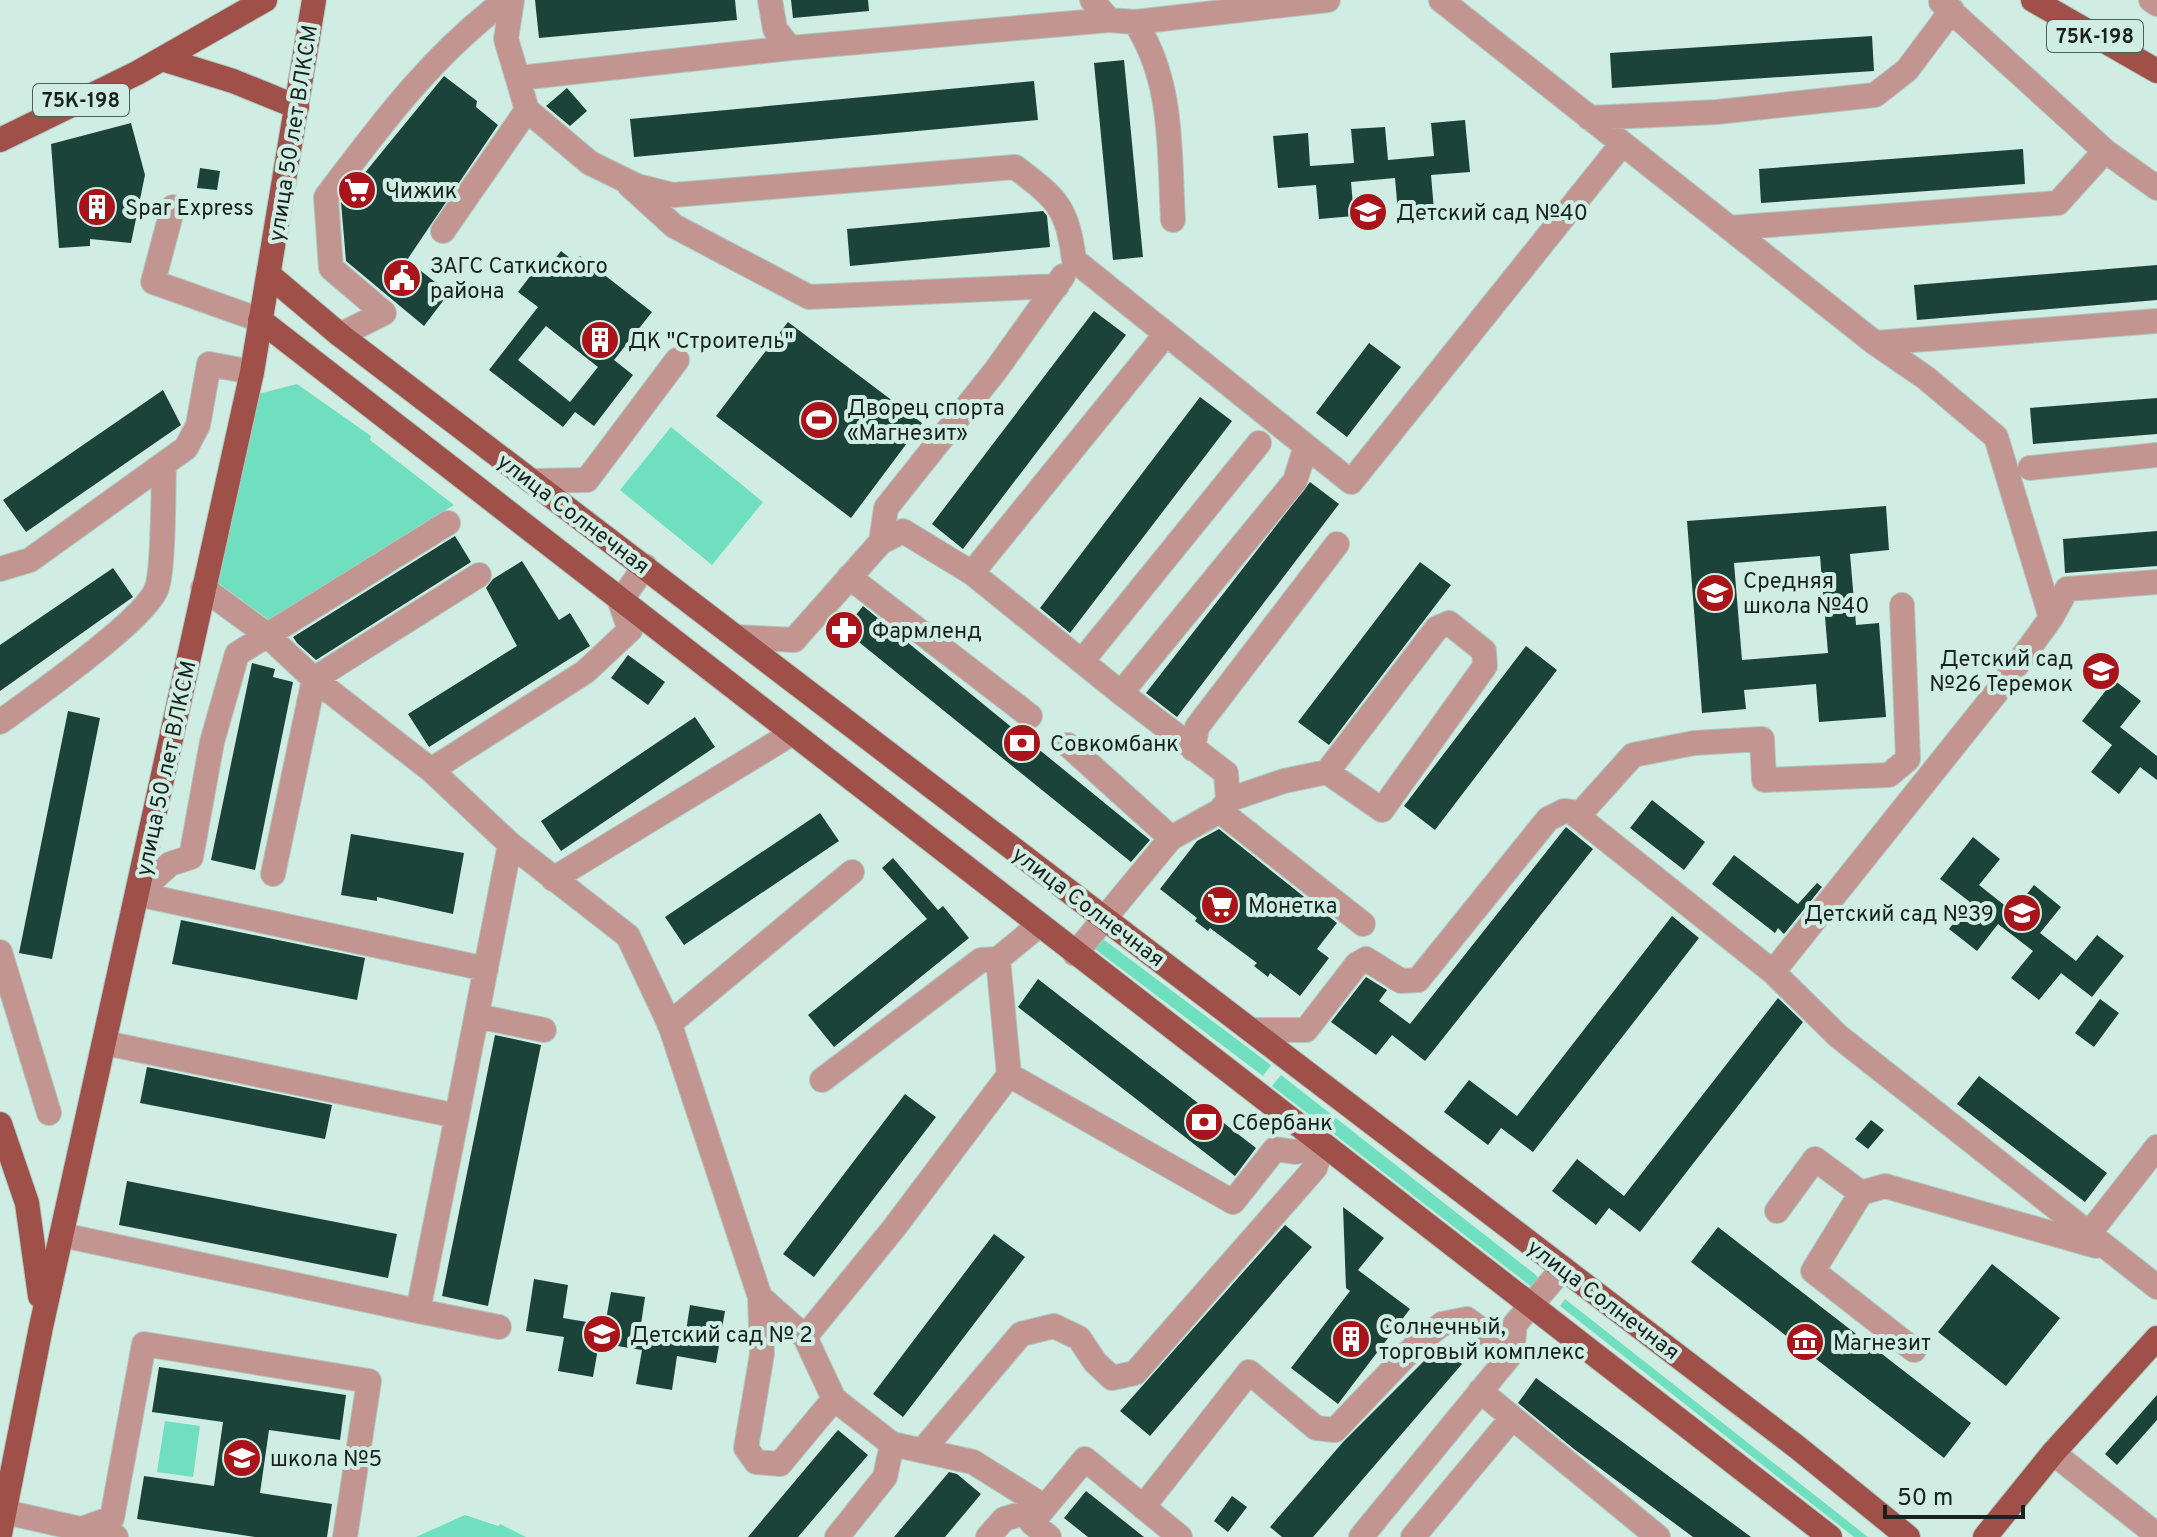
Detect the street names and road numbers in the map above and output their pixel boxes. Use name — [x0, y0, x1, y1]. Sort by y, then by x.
road number: 75К-198 — [2047, 20, 2143, 52]
street label: улица 50 лет ВЛКСМ — [264, 23, 325, 244]
road number: 75К-198 — [33, 84, 129, 116]
street label: улица Солнечная — [491, 449, 654, 581]
street label: улица 50 лет ВЛКСМ — [131, 658, 203, 879]
street label: улица Солнечная — [1006, 842, 1169, 974]
street label: улица Солнечная — [1521, 1235, 1684, 1367]

